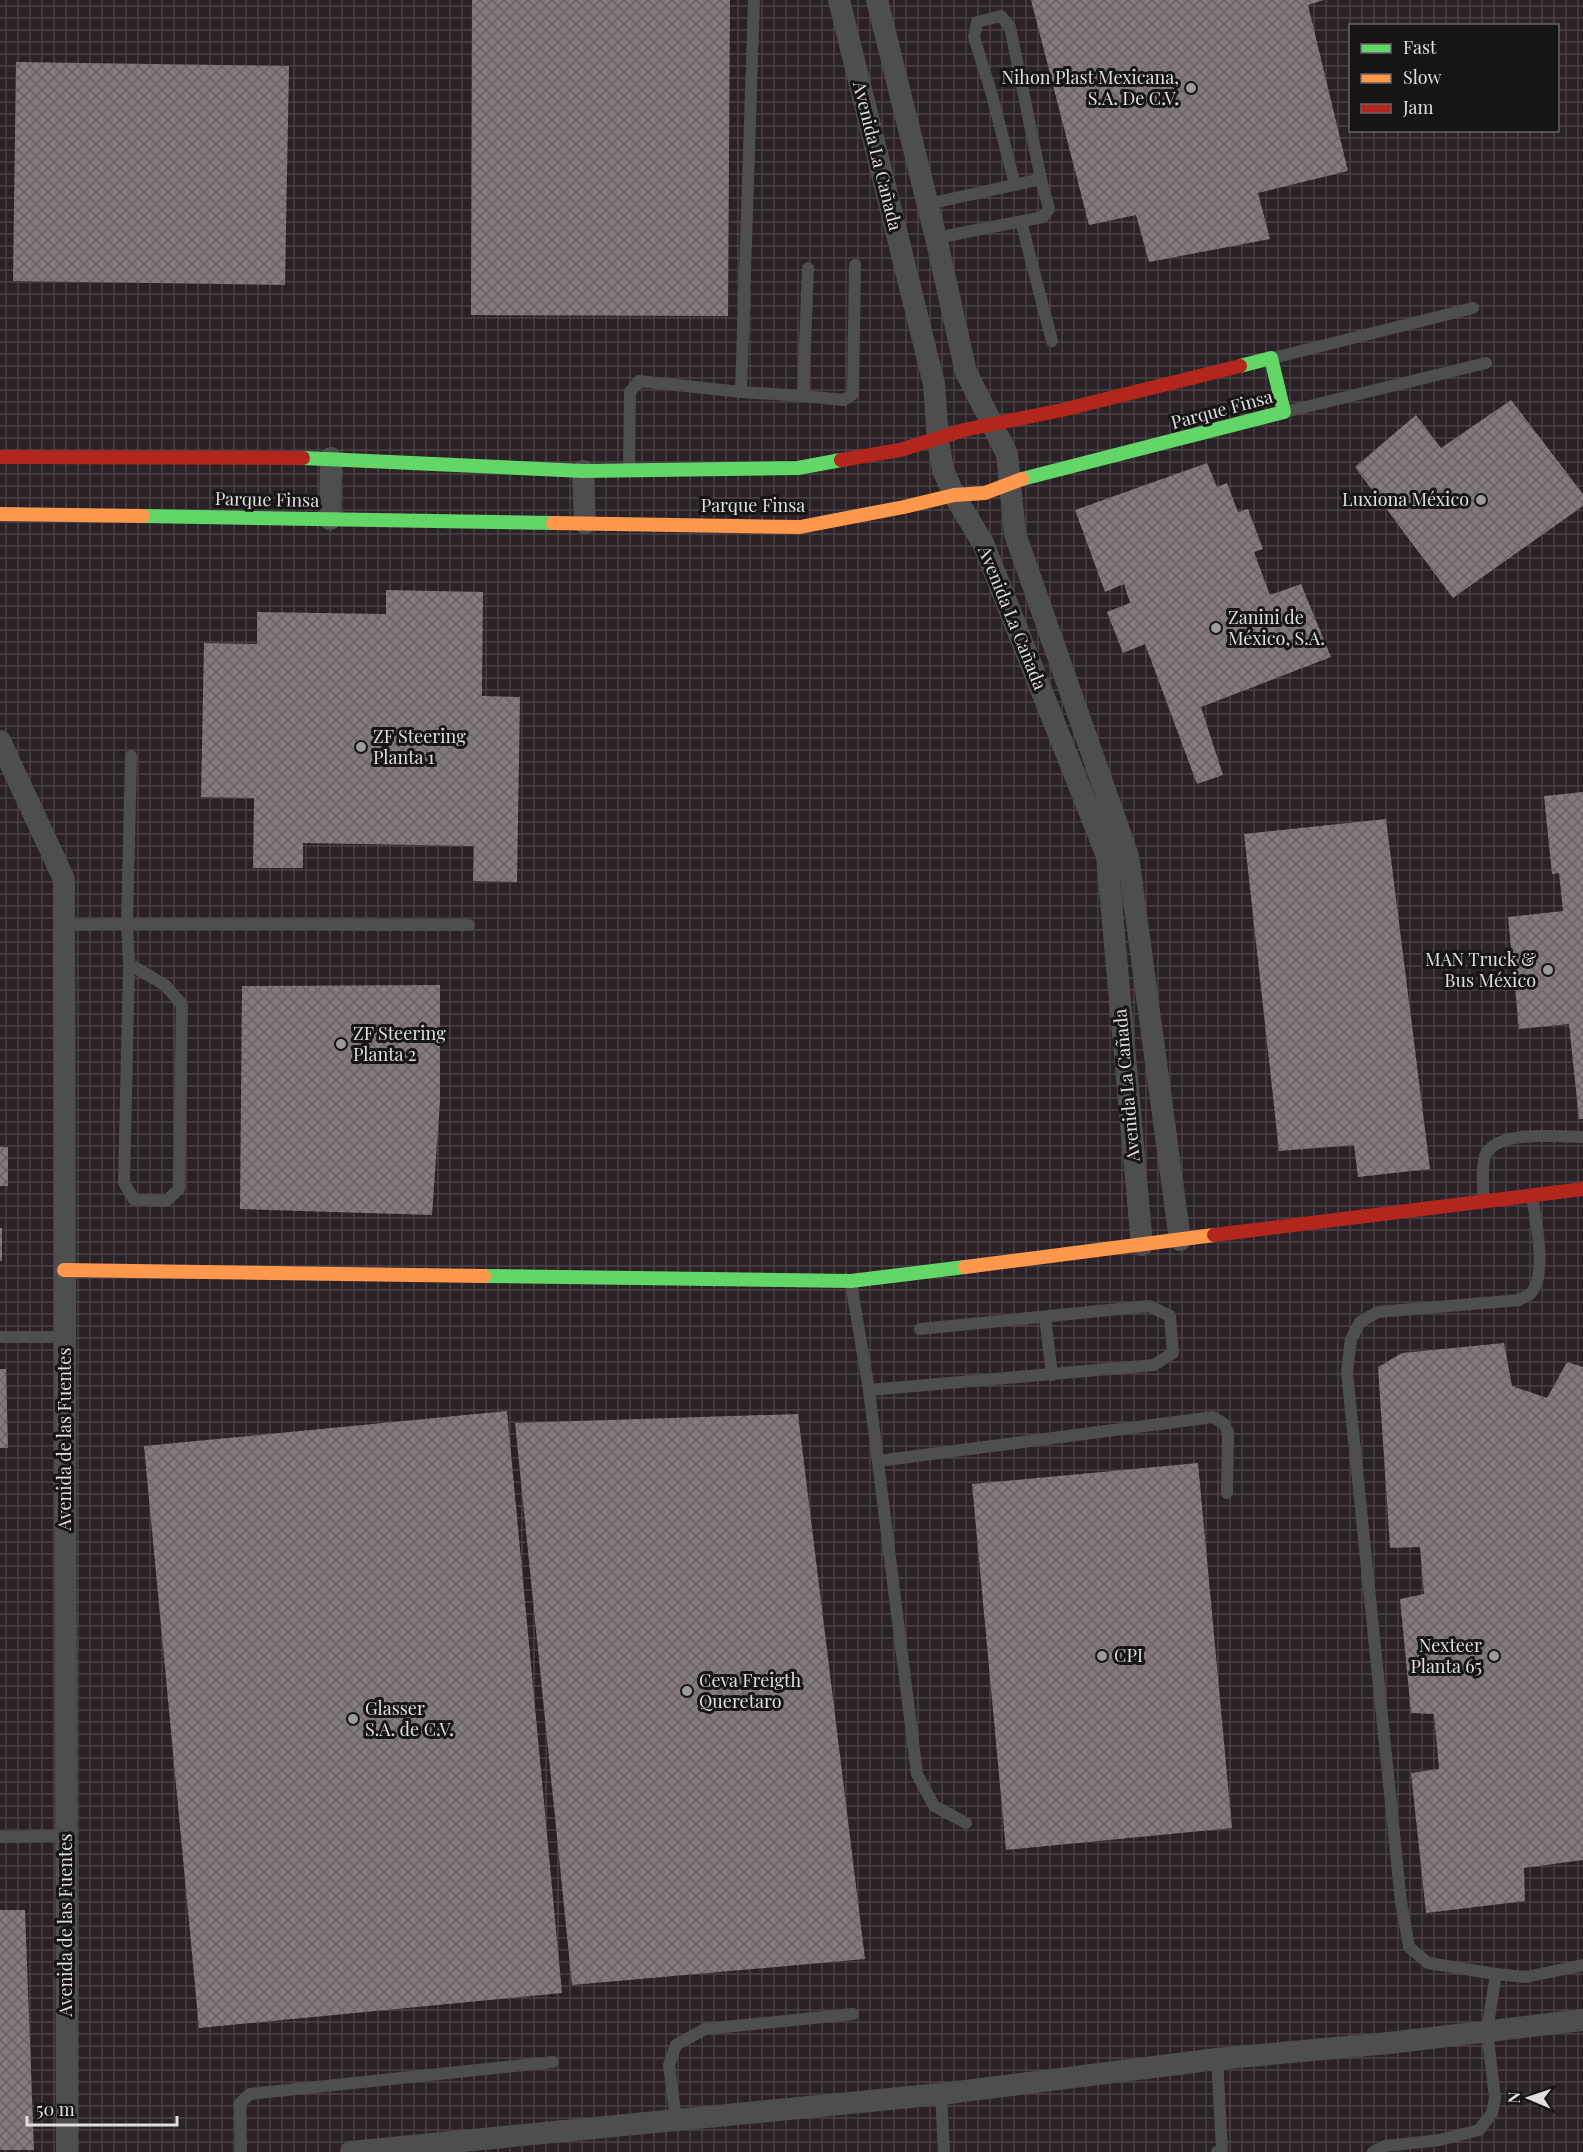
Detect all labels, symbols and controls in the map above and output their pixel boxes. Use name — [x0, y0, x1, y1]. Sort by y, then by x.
legend — [1349, 24, 1559, 132]
text: Fast — [1403, 35, 1437, 59]
place label: Nihon Plast Mexicana, S.A. De C.V. — [1002, 65, 1179, 110]
text: Slow — [1403, 65, 1441, 89]
street label: Avenida La Cañada — [848, 78, 908, 233]
marker: Nihon Plast Mexicana, S.A. De C.V. — [1184, 81, 1198, 95]
text: Jam — [1402, 95, 1433, 119]
street label: Parque Finsa — [1168, 384, 1275, 434]
street label: Parque Finsa — [215, 486, 319, 512]
place label: Luxiona México — [1342, 487, 1469, 511]
street label: Parque Finsa — [701, 493, 805, 517]
marker: Luxiona México — [1474, 493, 1488, 507]
street label: Avenida La Cañada — [973, 541, 1053, 693]
place label: Zanini de México, S.A. — [1228, 605, 1325, 650]
marker: Zanini de México, S.A. — [1209, 621, 1223, 635]
place label: ZF Steering Planta 1 — [373, 724, 466, 769]
marker: ZF Steering Planta 1 — [354, 740, 368, 754]
place label: MAN Truck & Bus México — [1425, 947, 1536, 992]
marker: MAN Truck & Bus México — [1541, 963, 1555, 977]
street label: Avenida La Cañada — [1107, 1008, 1145, 1163]
place label: ZF Steering Planta 2 — [353, 1021, 446, 1066]
marker: ZF Steering Planta 2 — [334, 1037, 348, 1051]
street label: Avenida de las Fuentes — [52, 1347, 76, 1532]
place label: Nexteer Planta 65 — [1410, 1633, 1482, 1678]
place label: CPI — [1114, 1643, 1143, 1667]
marker: CPI — [1095, 1649, 1109, 1663]
marker: Nexteer Planta 65 — [1487, 1649, 1501, 1663]
place label: Ceva Freigth Queretaro — [699, 1668, 801, 1713]
marker: Ceva Freigth Queretaro — [680, 1684, 694, 1698]
place label: Glasser S.A. de C.V. — [365, 1696, 454, 1741]
marker: Glasser S.A. de C.V. — [346, 1712, 360, 1726]
street label: Avenida de las Fuentes — [53, 1833, 77, 2018]
north arrow — [1499, 2068, 1559, 2128]
scale bar — [27, 2089, 177, 2127]
text: N — [1503, 2091, 1524, 2104]
text: 50 m — [36, 2097, 75, 2121]

